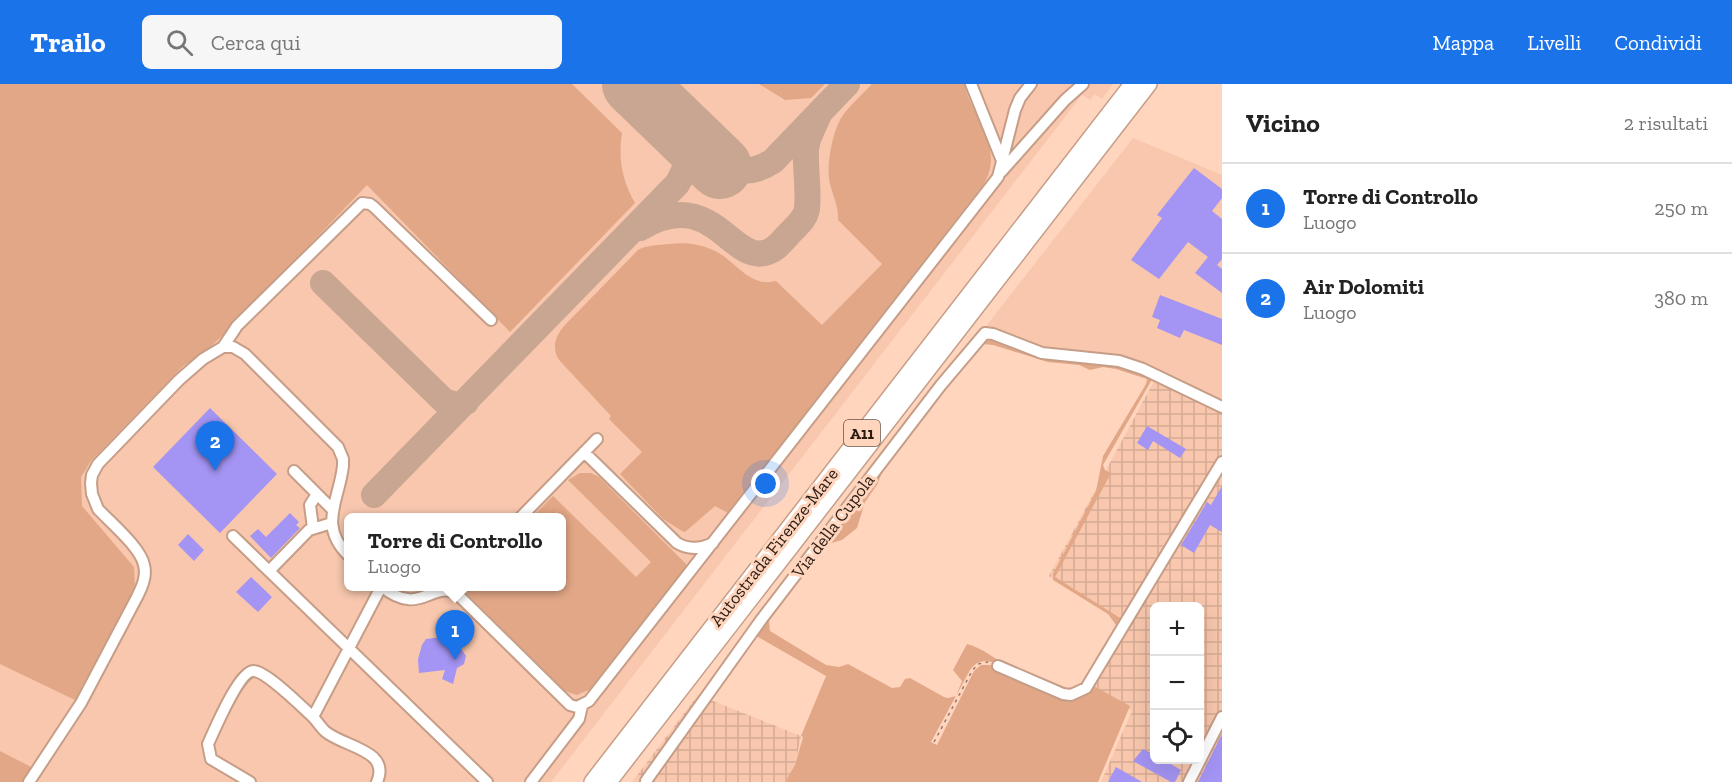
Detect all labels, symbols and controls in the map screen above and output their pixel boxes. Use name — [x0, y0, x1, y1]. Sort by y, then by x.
search box — [142, 15, 562, 69]
text: Trailo — [30, 26, 106, 59]
icon: search — [163, 26, 196, 59]
text: Cerca qui — [211, 29, 301, 56]
text: Mappa — [1432, 30, 1494, 55]
text: Livelli — [1527, 30, 1582, 55]
text: Condividi — [1615, 30, 1702, 55]
text: Vicino — [1246, 107, 1320, 139]
text: 2 risultati — [1624, 111, 1708, 135]
text: Torre di Controllo — [1303, 183, 1478, 210]
text: 1 — [1261, 196, 1270, 220]
text: 250 m — [1654, 196, 1708, 220]
text: Luogo — [1303, 210, 1356, 234]
text: Air Dolomiti — [1303, 273, 1424, 300]
text: 2 — [1260, 286, 1271, 310]
text: 380 m — [1654, 286, 1708, 310]
text: Luogo — [1303, 300, 1356, 324]
road number: A11 — [844, 420, 880, 446]
pin: 2 — [196, 422, 234, 471]
street label: Autostrada Firenze-Mare — [705, 463, 843, 631]
your location — [751, 469, 780, 498]
street label: Via della Cupola — [786, 470, 879, 583]
popup — [344, 513, 566, 591]
text: Torre di Controllo — [368, 527, 542, 554]
text: Luogo — [368, 554, 421, 578]
map controls — [1150, 602, 1204, 764]
button: + — [1150, 602, 1204, 656]
pin: 1 — [436, 610, 474, 660]
button: − — [1150, 656, 1204, 710]
button: locate — [1150, 710, 1204, 764]

